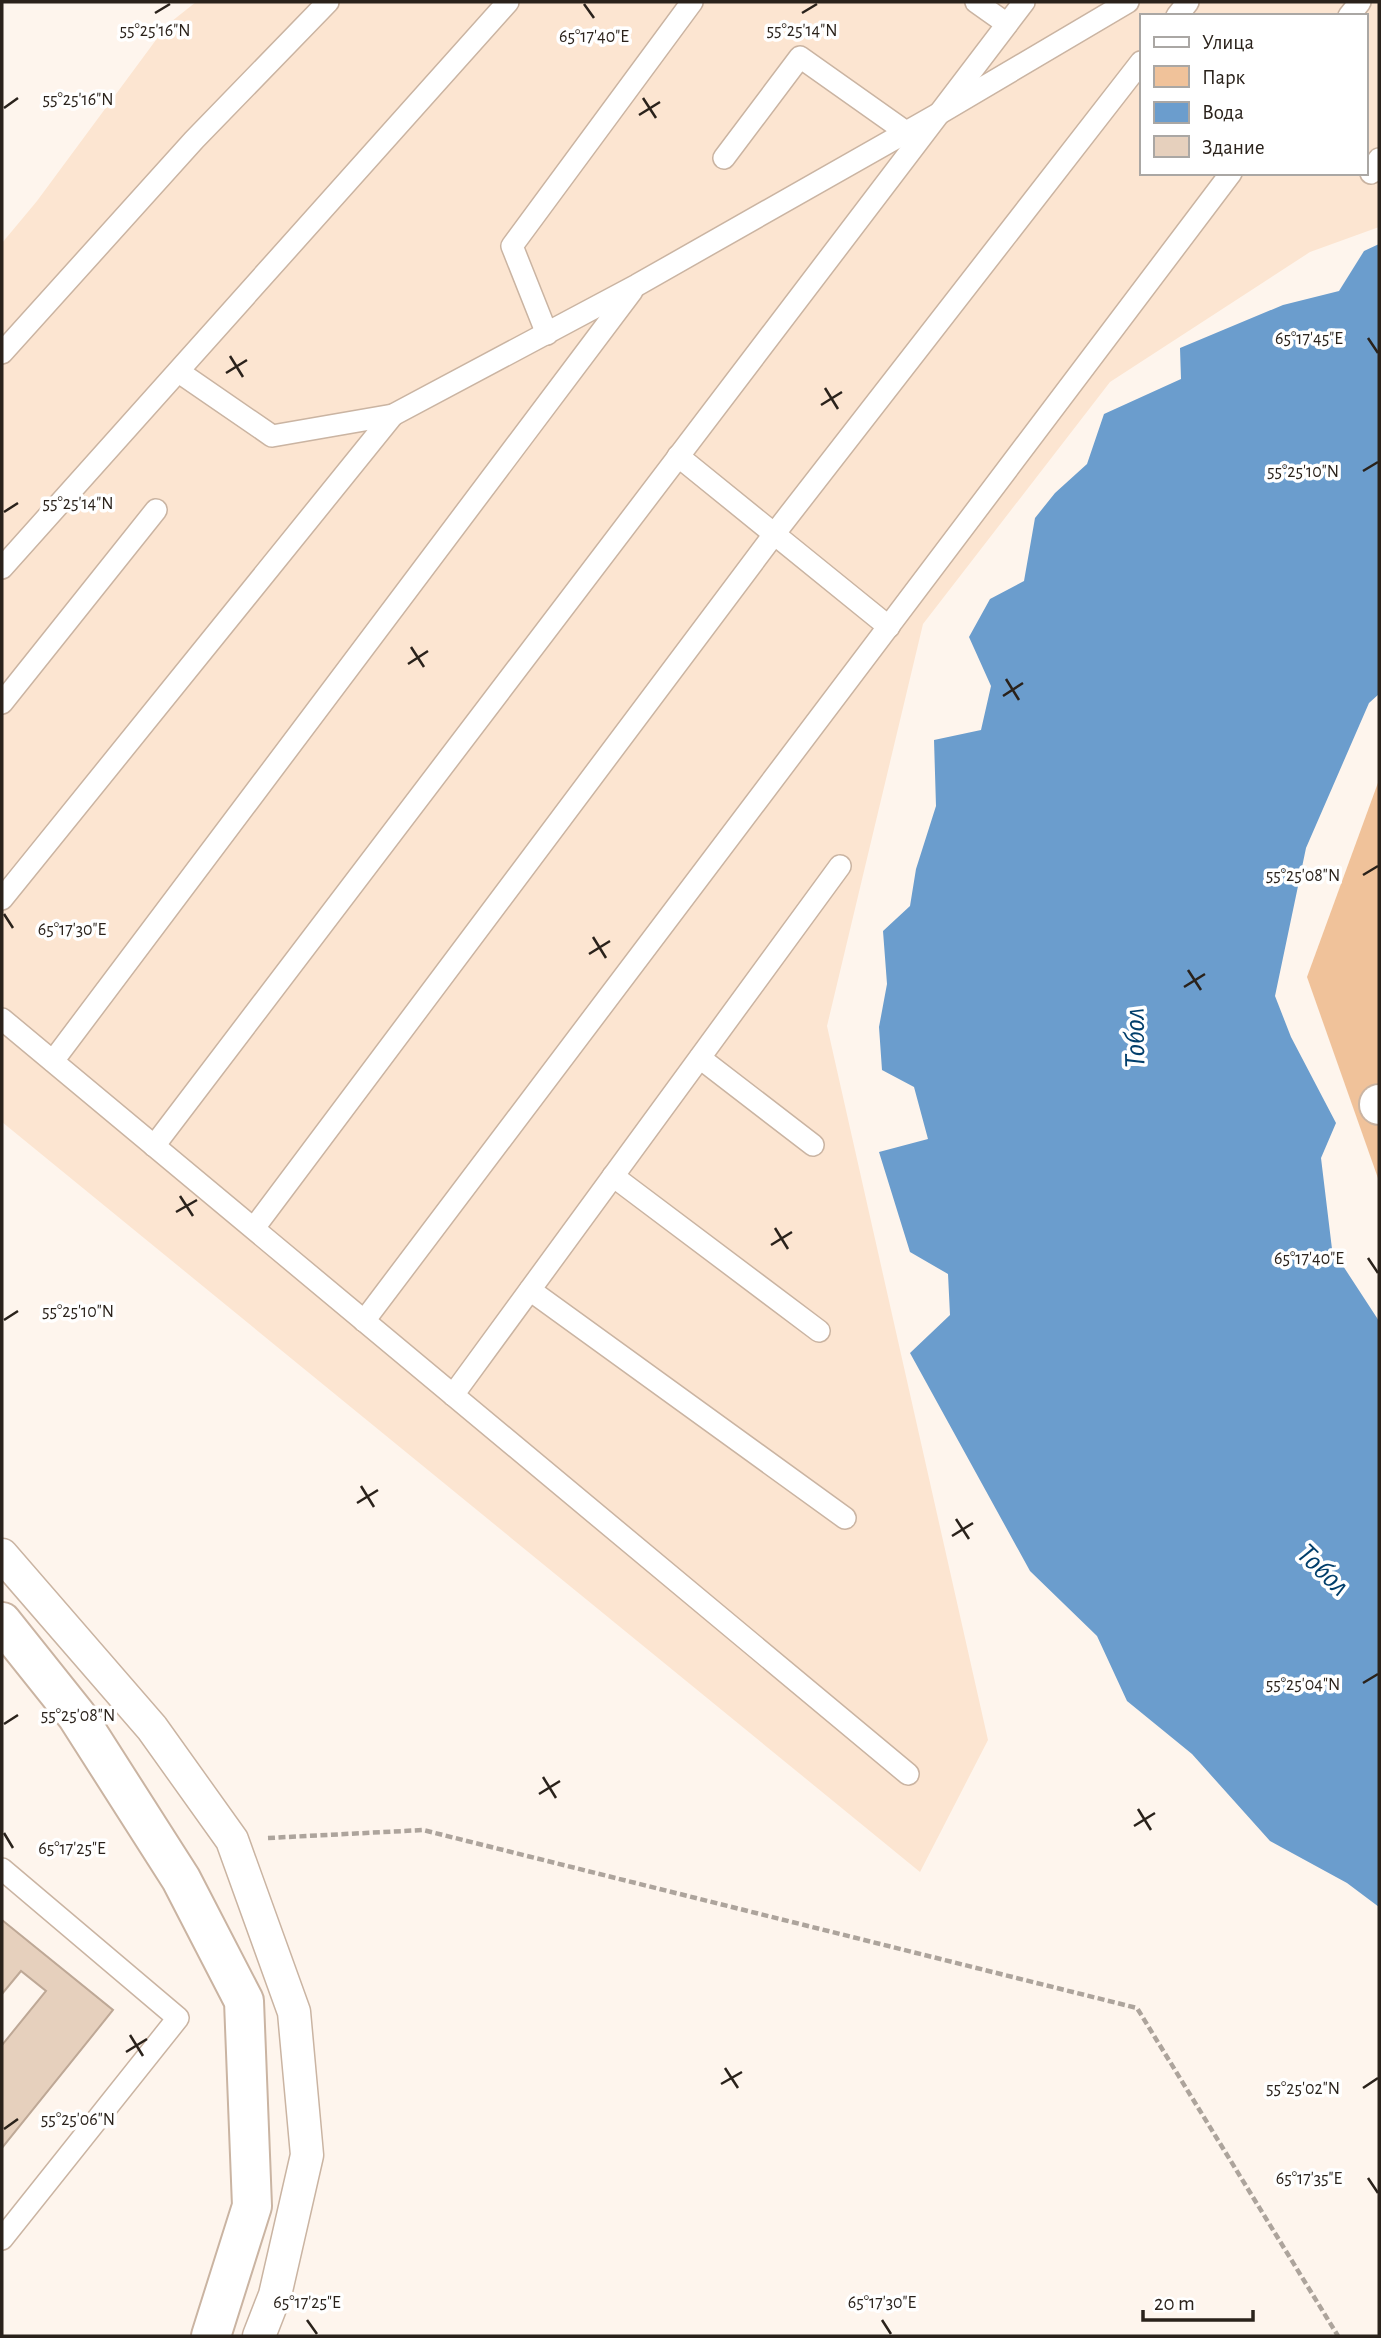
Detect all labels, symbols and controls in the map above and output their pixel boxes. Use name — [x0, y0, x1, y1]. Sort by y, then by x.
legend — [1140, 14, 1367, 175]
text: 55°25'16"N — [119, 22, 191, 40]
text: 55°25'14"N — [766, 22, 838, 40]
text: 65°17'40"E — [559, 28, 629, 46]
text: Улица — [1202, 32, 1255, 53]
text: Парк — [1202, 67, 1246, 88]
text: 55°25'16"N — [42, 91, 114, 109]
text: Вода — [1202, 102, 1244, 123]
text: Здание — [1202, 137, 1265, 158]
text: 65°17'45"E — [1275, 330, 1343, 348]
text: 55°25'10"N — [1267, 463, 1339, 481]
text: 55°25'14"N — [42, 495, 114, 513]
text: 55°25'08"N — [1266, 867, 1340, 885]
text: 65°17'30"E — [38, 921, 107, 939]
water label: Тобол — [1119, 1007, 1151, 1069]
text: 65°17'40"E — [1274, 1250, 1344, 1268]
text: 55°25'10"N — [42, 1303, 114, 1321]
water label: Тобол — [1291, 1538, 1355, 1602]
text: 55°25'04"N — [1266, 1676, 1340, 1694]
text: 55°25'08"N — [41, 1707, 115, 1725]
text: 65°17'25"E — [38, 1840, 106, 1858]
text: 55°25'02"N — [1266, 2080, 1340, 2098]
text: 55°25'06"N — [41, 2111, 115, 2129]
text: 65°17'35"E — [1276, 2170, 1343, 2188]
scale bar — [1143, 2278, 1253, 2322]
text: 20 m — [1154, 2293, 1195, 2314]
text: 65°17'25"E — [273, 2294, 341, 2312]
text: 65°17'30"E — [848, 2294, 917, 2312]

